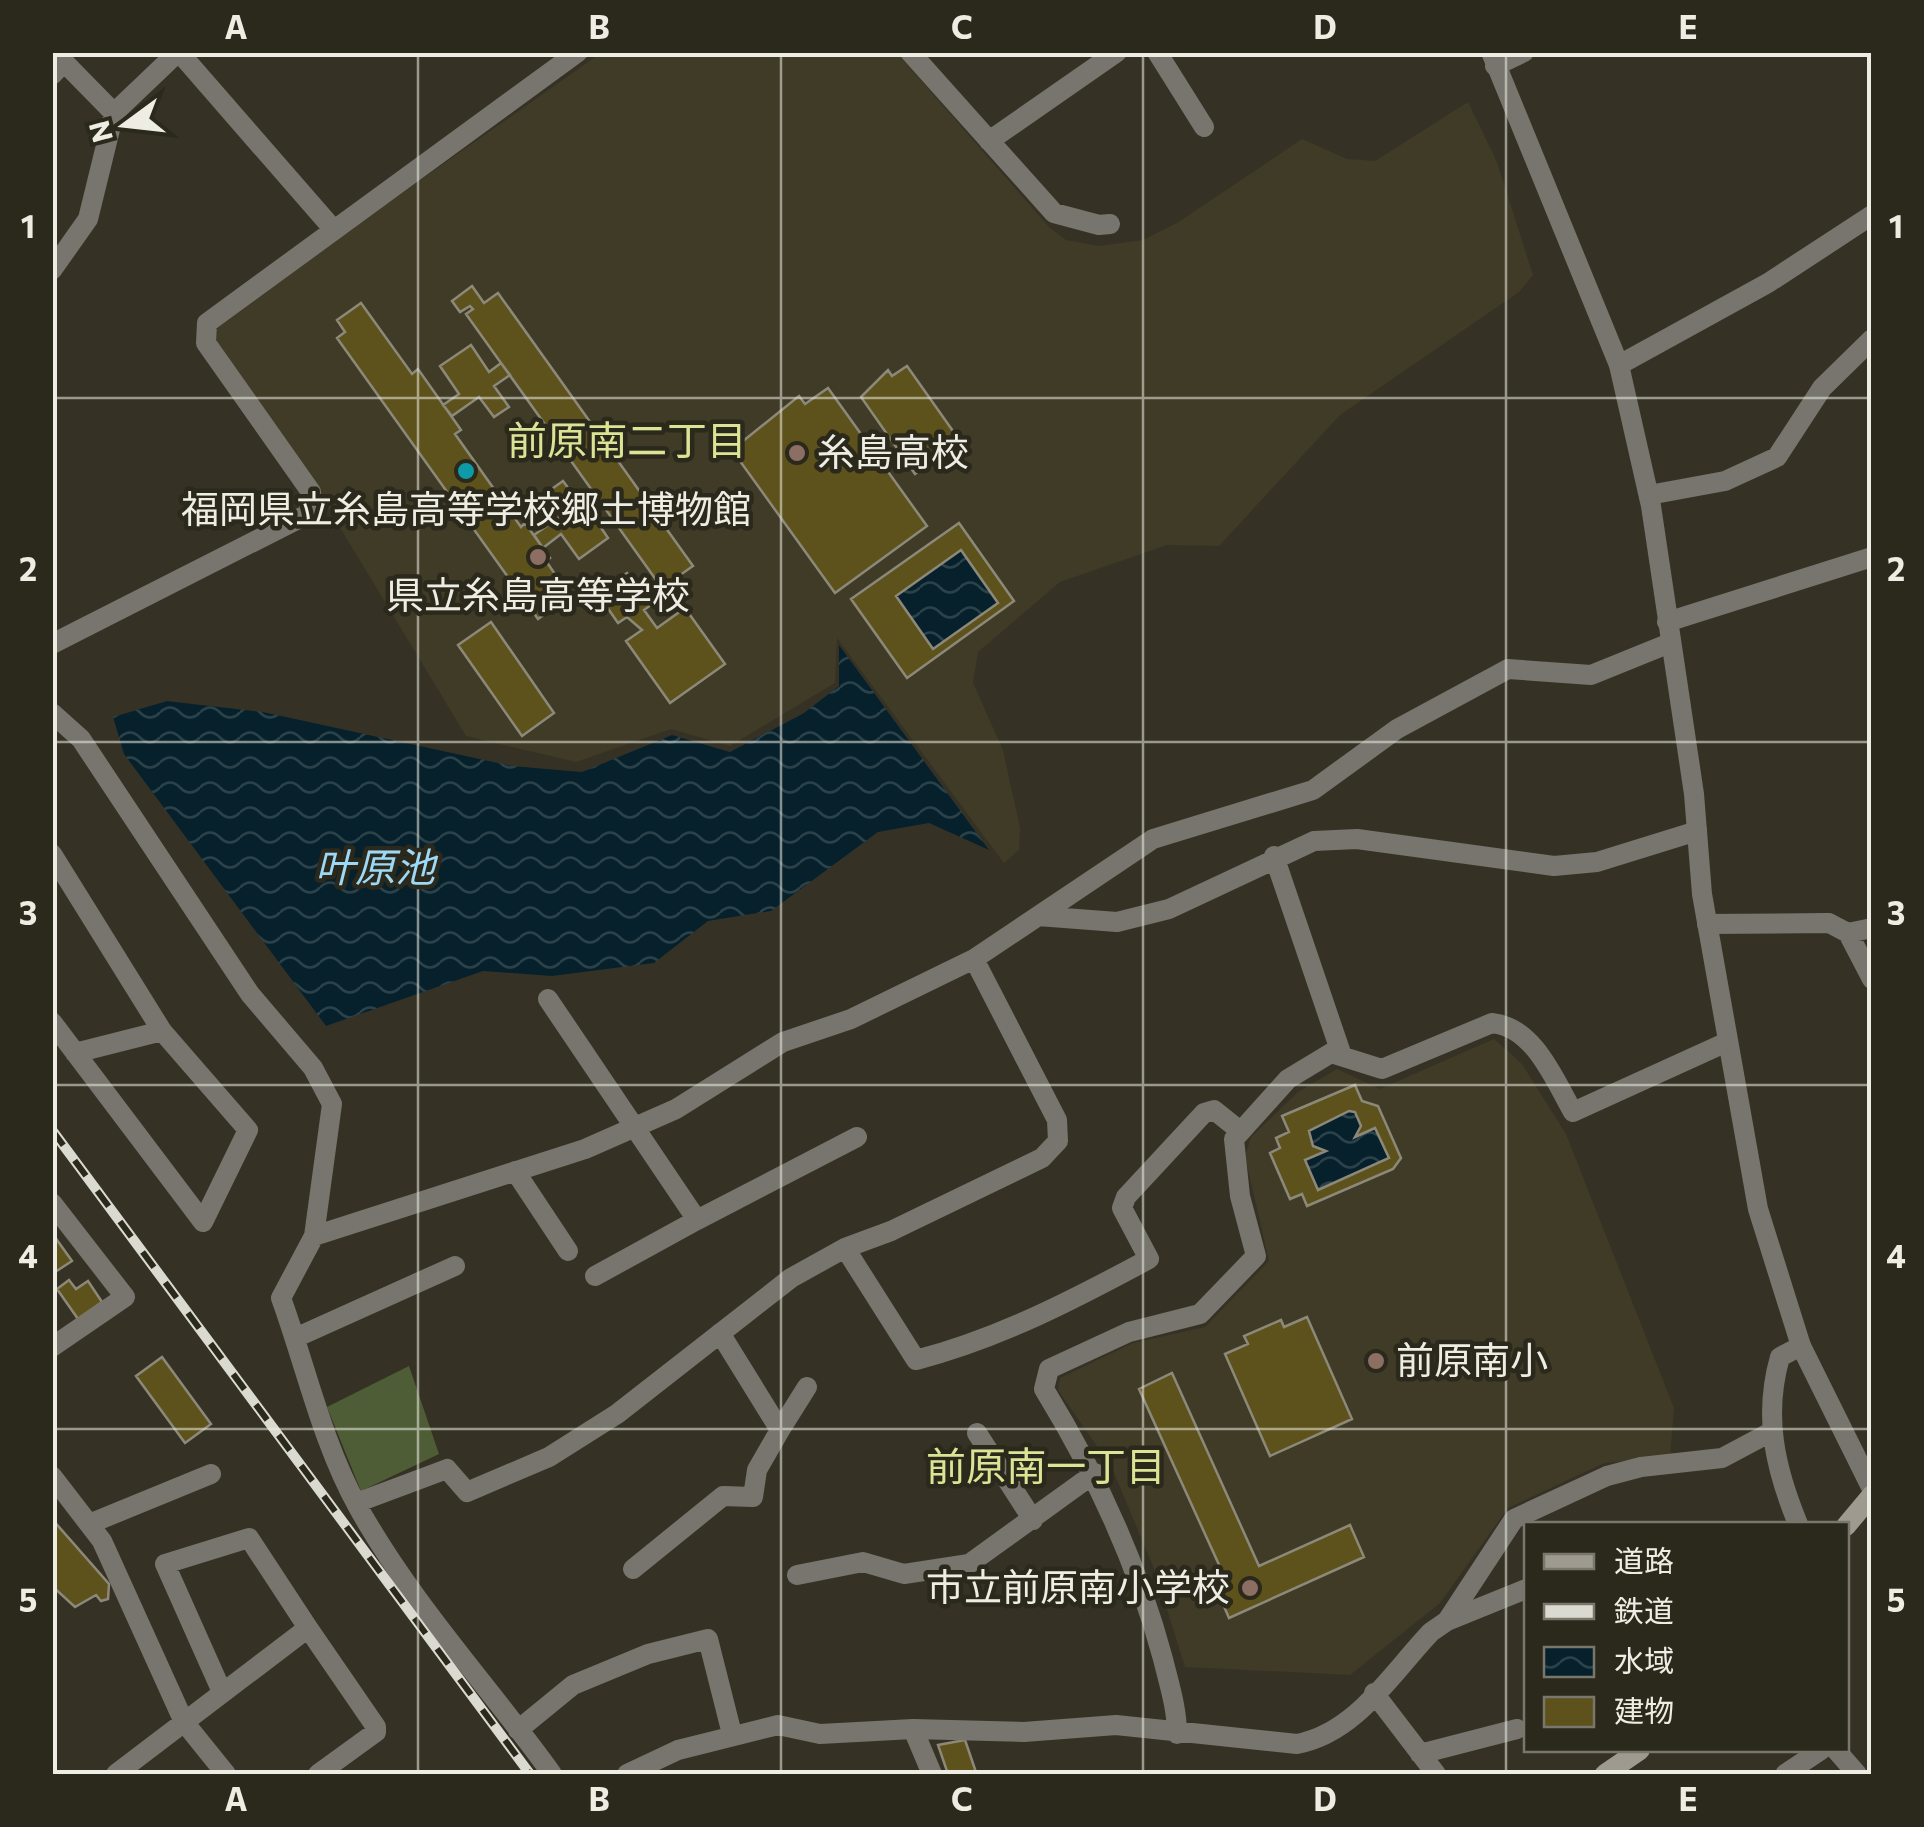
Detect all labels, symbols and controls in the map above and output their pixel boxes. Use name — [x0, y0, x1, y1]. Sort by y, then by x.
text: A — [225, 6, 248, 46]
text: B — [588, 6, 610, 46]
text: C — [951, 6, 973, 46]
text: D — [1313, 6, 1337, 46]
text: E — [1678, 6, 1698, 46]
north arrow — [75, 75, 175, 175]
text: N — [81, 117, 119, 146]
text: 1 — [21, 205, 35, 245]
text: 1 — [1889, 205, 1903, 245]
district label: 前原南二丁目 — [507, 414, 747, 463]
place label: 糸島高校 — [817, 427, 969, 474]
marker: 糸島高校 — [786, 442, 808, 464]
marker: 福岡県立糸島高等学校郷土博物館 — [455, 460, 477, 482]
place label: 福岡県立糸島高等学校郷土博物館 — [181, 484, 751, 531]
marker: 県立糸島高等学校 — [527, 546, 549, 568]
text: 2 — [19, 548, 37, 588]
text: 2 — [1887, 548, 1905, 588]
place label: 県立糸島高等学校 — [386, 570, 690, 617]
water label: 叶原池 — [315, 841, 439, 890]
text: 3 — [19, 892, 37, 932]
text: 3 — [1887, 892, 1905, 932]
text: 4 — [18, 1235, 38, 1275]
text: 4 — [1886, 1235, 1906, 1275]
place label: 前原南小 — [1396, 1335, 1548, 1382]
marker: 前原南小 — [1365, 1350, 1387, 1372]
district label: 前原南一丁目 — [926, 1440, 1166, 1489]
legend — [1524, 1522, 1849, 1752]
text: 道路 — [1614, 1541, 1674, 1578]
place label: 市立前原南小学校 — [926, 1562, 1230, 1609]
marker: 市立前原南小学校 — [1239, 1577, 1261, 1599]
text: 5 — [19, 1579, 37, 1619]
text: 5 — [1887, 1579, 1905, 1619]
text: 鉄道 — [1614, 1591, 1674, 1628]
text: 水域 — [1614, 1641, 1674, 1678]
text: 建物 — [1614, 1691, 1674, 1728]
text: A — [225, 1778, 248, 1818]
text: B — [588, 1778, 610, 1818]
text: C — [951, 1778, 973, 1818]
text: D — [1313, 1778, 1337, 1818]
text: E — [1678, 1778, 1698, 1818]

